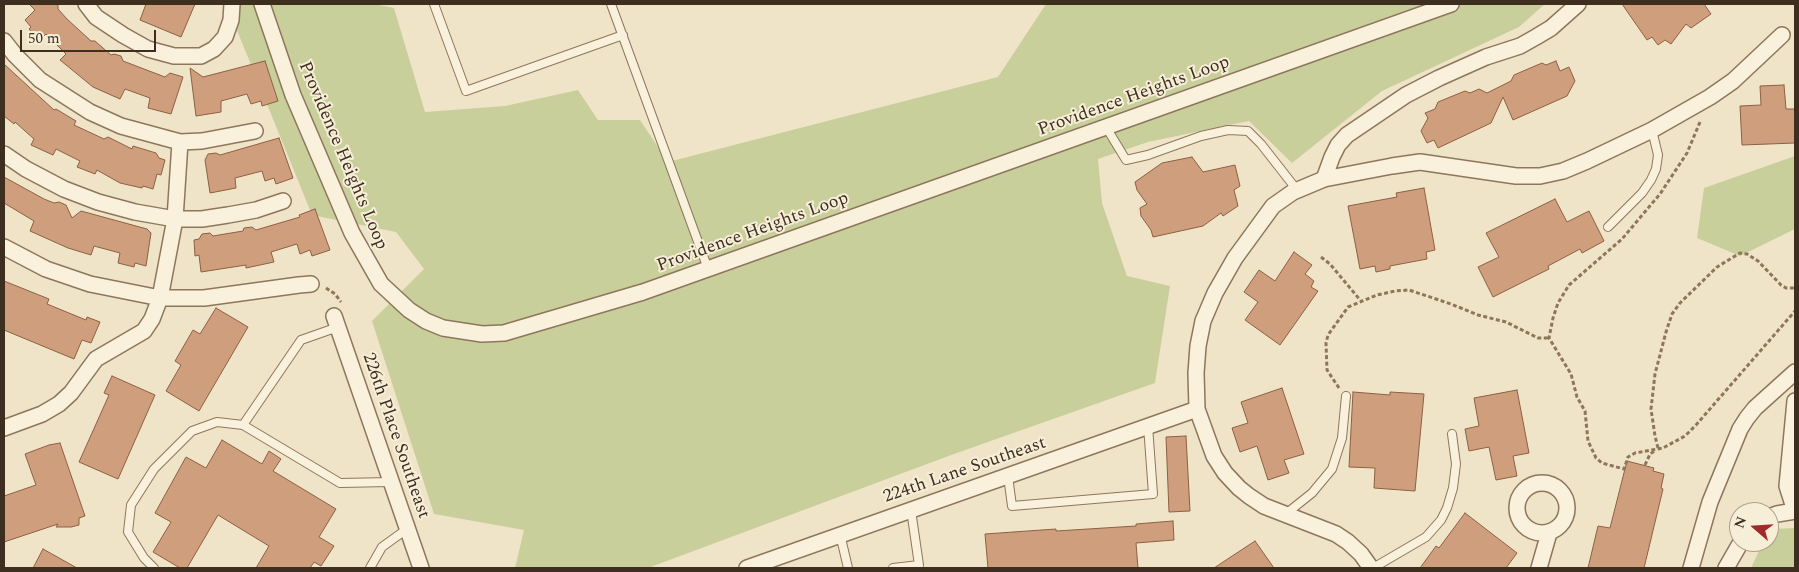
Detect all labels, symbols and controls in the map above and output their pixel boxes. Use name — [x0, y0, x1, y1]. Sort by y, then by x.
scale bar — [22, 20, 159, 52]
text: 50 m — [28, 27, 60, 50]
street label: Providence Heights Loop — [1035, 52, 1233, 142]
street label: Providence Heights Loop — [293, 59, 391, 253]
street label: Providence Heights Loop — [654, 188, 852, 278]
street label: 226th Place Southeast — [356, 350, 434, 522]
street label: 224th Lane Southeast — [881, 433, 1049, 509]
north arrow — [1729, 502, 1779, 552]
text: N — [1729, 513, 1752, 531]

